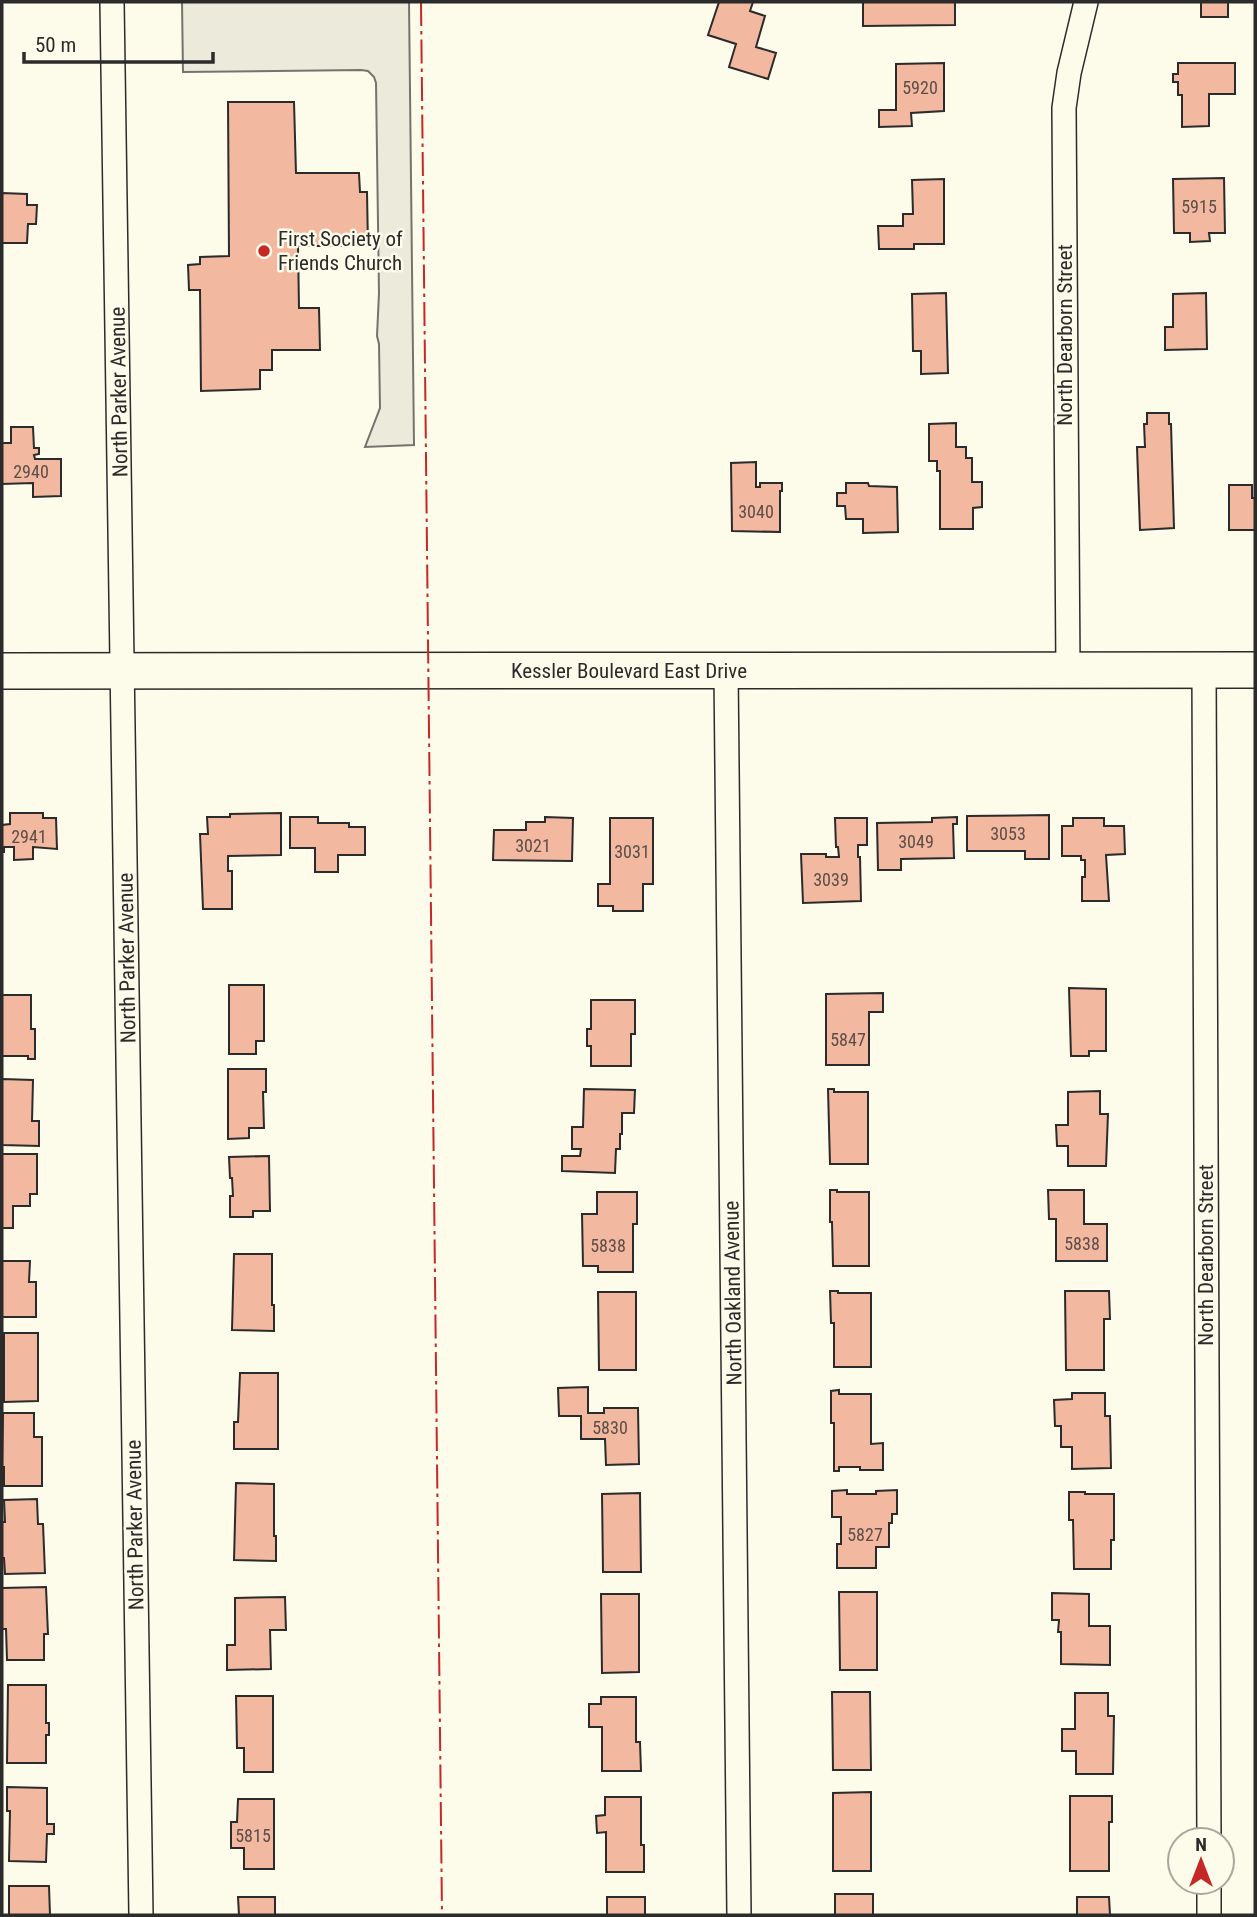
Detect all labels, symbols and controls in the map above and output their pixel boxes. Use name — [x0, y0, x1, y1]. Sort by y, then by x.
scale bar — [24, 21, 214, 65]
text: 50 m — [35, 33, 76, 57]
house number: 5920 — [902, 77, 938, 98]
house number: 5915 — [1181, 196, 1217, 217]
place label: First Society of Friends Church — [278, 227, 403, 275]
marker: First Society of Friends Church — [256, 243, 272, 259]
street label: North Dearborn Street — [1053, 244, 1077, 426]
street label: North Parker Avenue — [106, 306, 132, 477]
house number: 2940 — [13, 461, 49, 482]
house number: 3040 — [738, 501, 774, 522]
street label: Kessler Boulevard East Drive — [511, 659, 747, 683]
house number: 3053 — [990, 823, 1026, 844]
house number: 2941 — [11, 826, 47, 847]
house number: 3049 — [898, 831, 934, 852]
house number: 3021 — [515, 835, 551, 856]
house number: 3031 — [614, 841, 650, 862]
house number: 3039 — [813, 869, 849, 890]
street label: North Parker Avenue — [114, 872, 140, 1043]
house number: 5847 — [830, 1029, 866, 1050]
street label: North Dearborn Street — [1194, 1164, 1218, 1346]
street label: North Oakland Avenue — [719, 1200, 747, 1385]
house number: 5838 — [1064, 1233, 1100, 1254]
house number: 5838 — [590, 1235, 626, 1256]
house number: 5830 — [592, 1417, 628, 1438]
street label: North Parker Avenue — [122, 1439, 148, 1610]
house number: 5827 — [847, 1524, 883, 1545]
house number: 5815 — [235, 1825, 271, 1846]
north arrow — [1166, 1826, 1236, 1896]
text: N — [1195, 1833, 1207, 1856]

